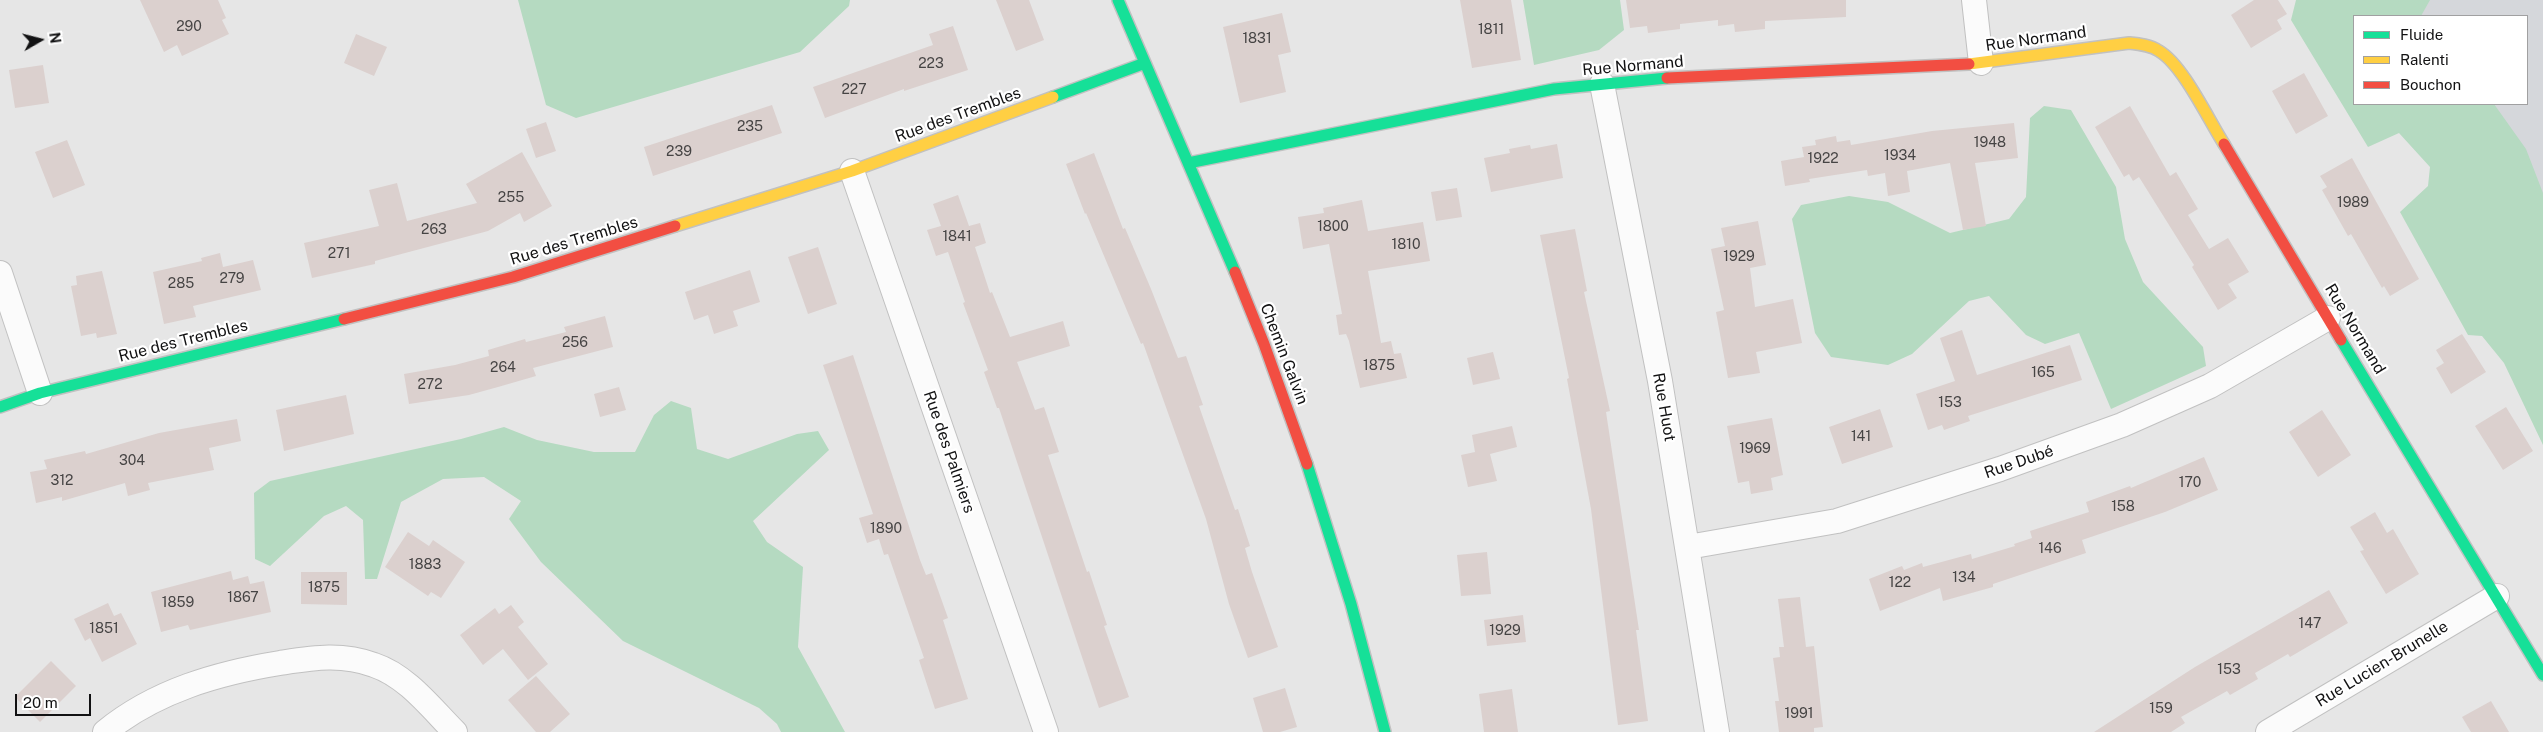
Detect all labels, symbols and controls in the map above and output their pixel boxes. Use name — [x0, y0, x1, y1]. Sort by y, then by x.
north arrow — [15, 15, 65, 65]
legend — [2353, 15, 2528, 105]
house number: 290 — [176, 19, 202, 35]
house number: 1811 — [1478, 22, 1504, 38]
street label: Rue Normand — [1984, 22, 2088, 56]
text: Fluide — [2400, 26, 2443, 43]
text: N — [46, 31, 64, 44]
house number: 1831 — [1242, 31, 1272, 47]
text: Ralenti — [2400, 51, 2449, 68]
street label: Rue Normand — [1582, 52, 1684, 80]
house number: 223 — [918, 56, 944, 72]
text: Bouchon — [2400, 76, 2461, 93]
house number: 227 — [841, 82, 867, 98]
street label: Rue des Trembles — [892, 83, 1024, 147]
house number: 235 — [737, 119, 763, 135]
house number: 1948 — [1974, 135, 2006, 151]
house number: 239 — [666, 144, 692, 160]
house number: 1934 — [1884, 148, 1916, 164]
house number: 1922 — [1807, 151, 1839, 167]
house number: 255 — [498, 190, 524, 206]
house number: 1989 — [2337, 195, 2369, 211]
street label: Rue des Trembles — [508, 212, 640, 270]
house number: 1800 — [1317, 219, 1349, 235]
house number: 263 — [421, 222, 447, 238]
house number: 1841 — [942, 229, 972, 245]
house number: 1810 — [1391, 237, 1421, 253]
house number: 271 — [328, 246, 350, 262]
house number: 1929 — [1723, 249, 1755, 265]
house number: 279 — [219, 271, 245, 287]
house number: 285 — [168, 276, 194, 292]
street label: Rue Normand — [2321, 281, 2389, 377]
street label: Chemin Galvin — [1256, 301, 1312, 407]
street label: Rue des Trembles — [116, 316, 250, 366]
house number: 256 — [562, 335, 588, 351]
house number: 1875 — [1363, 358, 1395, 374]
house number: 264 — [490, 360, 516, 376]
house number: 165 — [2031, 365, 2055, 381]
street label: Rue Huot — [1649, 371, 1679, 443]
house number: 272 — [417, 377, 443, 393]
street label: Rue des Palmiers — [919, 388, 979, 516]
house number: 153 — [1938, 395, 1962, 411]
house number: 141 — [1851, 429, 1871, 445]
house number: 1969 — [1739, 441, 1771, 457]
street label: Rue Dubé — [1982, 441, 2056, 483]
house number: 304 — [119, 453, 145, 469]
house number: 312 — [51, 473, 73, 489]
house number: 170 — [2179, 475, 2201, 491]
house number: 158 — [2111, 499, 2135, 515]
house number: 1890 — [870, 521, 902, 537]
house number: 146 — [2038, 541, 2062, 557]
house number: 1883 — [409, 557, 441, 573]
house number: 134 — [1952, 570, 1976, 586]
house number: 122 — [1889, 575, 1911, 591]
house number: 1875 — [308, 580, 340, 596]
house number: 1867 — [227, 590, 259, 606]
house number: 1859 — [162, 595, 194, 611]
house number: 147 — [2299, 616, 2321, 632]
street label: Rue Lucien-Brunelle — [2312, 617, 2452, 711]
house number: 1851 — [89, 621, 119, 637]
house number: 1929 — [1489, 623, 1521, 639]
house number: 153 — [2217, 662, 2241, 678]
scale bar — [18, 684, 94, 716]
text: 20 m — [23, 694, 58, 711]
house number: 159 — [2149, 701, 2173, 717]
house number: 1991 — [1785, 706, 1813, 722]

